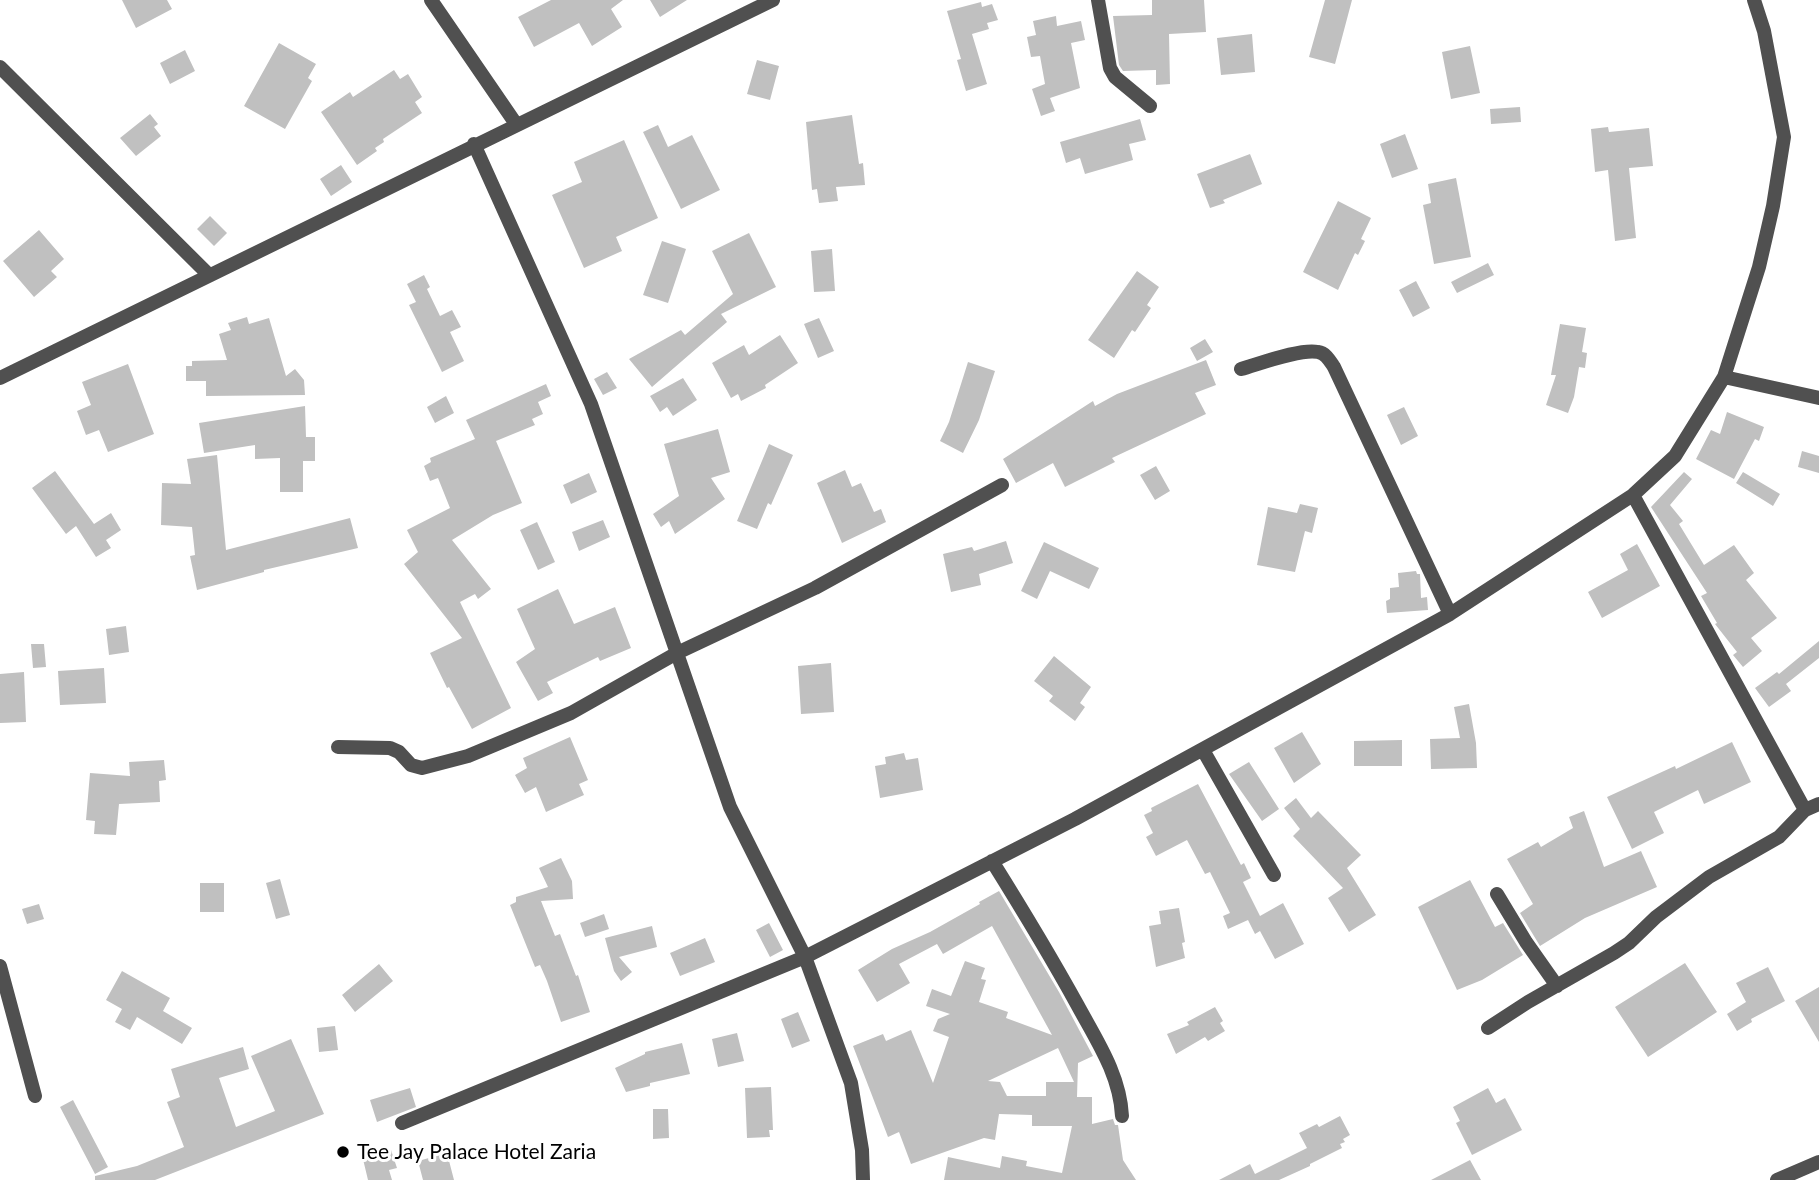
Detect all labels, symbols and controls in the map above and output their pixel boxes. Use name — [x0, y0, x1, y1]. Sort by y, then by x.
place label: Tee Jay Palace Hotel Zaria — [357, 1139, 596, 1165]
marker: Tee Jay Palace Hotel Zaria — [335, 1144, 351, 1160]

